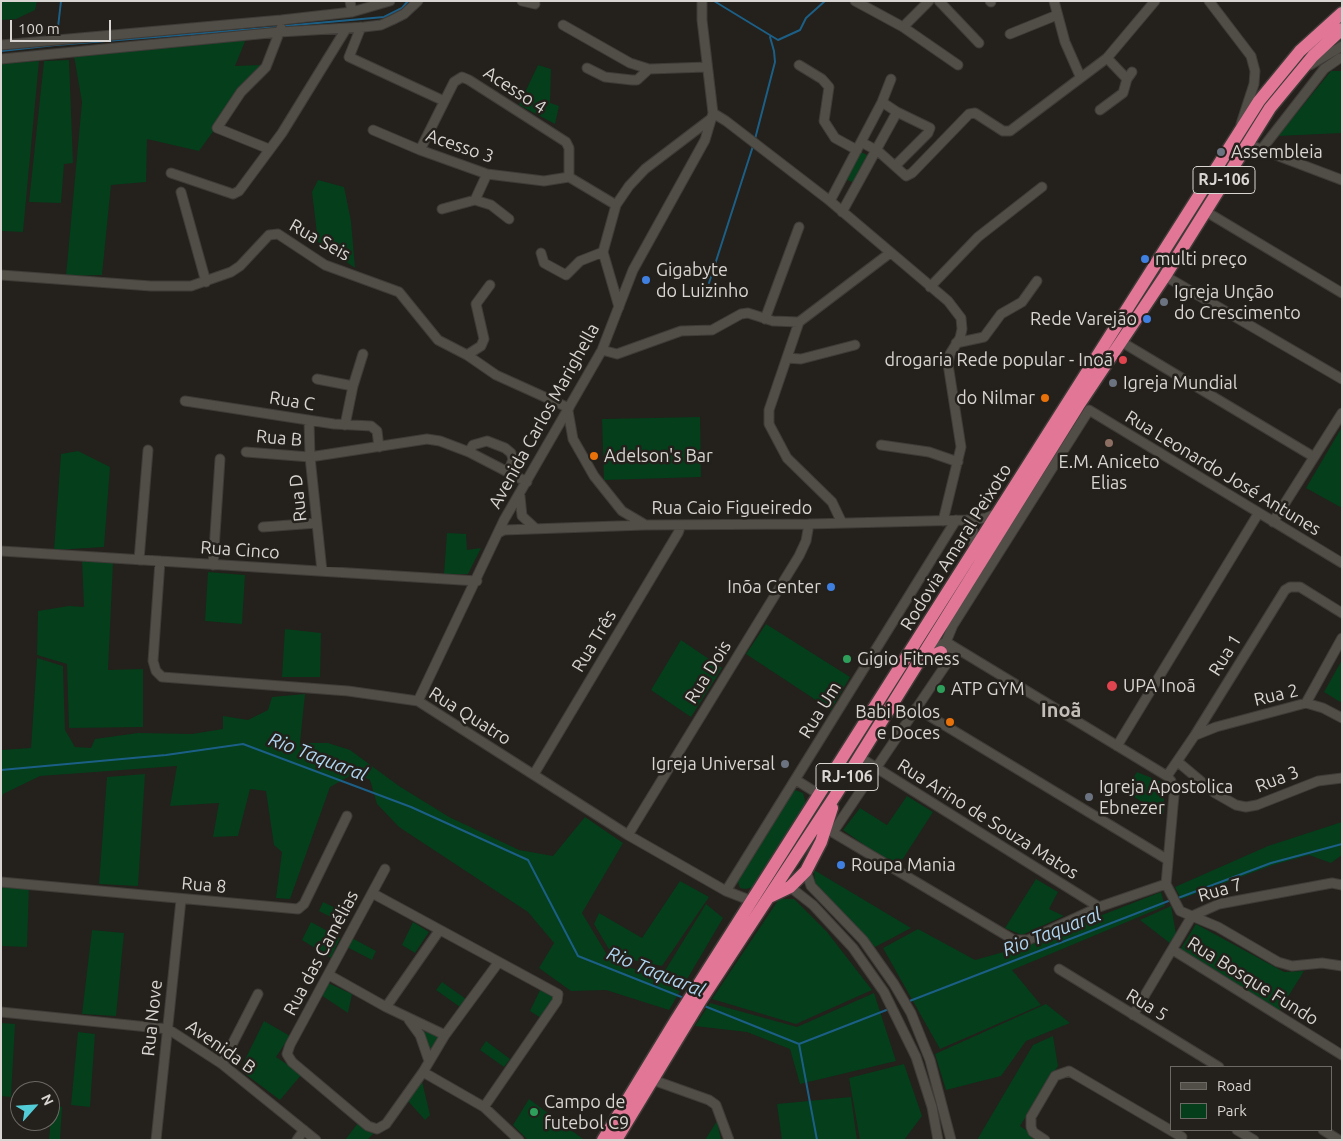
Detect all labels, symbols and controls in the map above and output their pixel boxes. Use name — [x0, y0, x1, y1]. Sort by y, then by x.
scale bar — [12, 10, 114, 42]
text: 100 m — [18, 20, 60, 37]
street label: Acesso 4 — [480, 62, 550, 118]
street label: Acesso 3 — [423, 124, 497, 168]
place label: Assembleia — [1231, 141, 1323, 163]
marker: Assembleia — [1215, 146, 1227, 158]
road number: RJ-106 — [1193, 166, 1255, 194]
street label: Rua Seis — [286, 214, 354, 266]
place label: multi preço — [1155, 248, 1247, 270]
marker: multi preço — [1139, 253, 1151, 265]
place label: Gigabyte do Luizinho — [656, 259, 749, 302]
marker: Gigabyte do Luizinho — [640, 274, 652, 286]
place label: Igreja Unção do Crescimento — [1174, 281, 1301, 324]
marker: Igreja Unção do Crescimento — [1158, 296, 1170, 308]
place label: Rede Varejão — [1030, 308, 1137, 330]
marker: Rede Varejão — [1141, 313, 1153, 325]
street label: Avenida Carlos Marighella — [484, 320, 604, 512]
place label: drogaria Rede popular - Inoã — [884, 349, 1113, 371]
marker: drogaria Rede popular - Inoã — [1117, 354, 1129, 366]
place label: Igreja Mundial — [1123, 372, 1238, 394]
marker: Igreja Mundial — [1107, 377, 1119, 389]
street label: Rua C — [268, 387, 316, 415]
place label: do Nilmar — [956, 387, 1035, 409]
marker: do Nilmar — [1039, 392, 1051, 404]
street label: Rua Leonardo José Antunes — [1121, 406, 1325, 540]
street label: Rua B — [255, 425, 303, 451]
marker: E.M. Aniceto Elias — [1103, 437, 1115, 449]
place label: Adelson's Bar — [604, 445, 713, 467]
marker: Adelson's Bar — [588, 450, 600, 462]
place label: E.M. Aniceto Elias — [1058, 451, 1160, 494]
street label: Rodovia Amaral Peixoto — [896, 460, 1016, 634]
street label: Rua D — [285, 473, 311, 523]
street label: Rua Caio Figueiredo — [652, 497, 812, 519]
street label: Rua Cinco — [200, 536, 280, 564]
place label: Inõa Center — [727, 576, 821, 598]
marker: Inõa Center — [825, 581, 837, 593]
street label: Rua Três — [567, 606, 621, 676]
street label: Rua 1 — [1204, 630, 1246, 680]
street label: Rua Dois — [680, 636, 736, 708]
place label: Gigio Fitness — [857, 648, 959, 670]
marker: Gigio Fitness — [841, 653, 853, 665]
place label: UPA Inoã — [1123, 675, 1196, 697]
street label: Rua Um — [794, 678, 846, 742]
place label: ATP GYM — [951, 678, 1025, 700]
marker: UPA Inoã — [1105, 679, 1119, 693]
street label: Rua 2 — [1252, 679, 1300, 711]
street label: Rua Quatro — [425, 682, 515, 750]
marker: ATP GYM — [935, 683, 947, 695]
district label: Inoã — [1041, 698, 1081, 722]
place label: Babi Bolos e Doces — [855, 701, 940, 744]
marker: Babi Bolos e Doces — [944, 716, 956, 728]
water label: Rio Taquaral — [265, 728, 371, 786]
place label: Igreja Universal — [651, 753, 775, 775]
street label: Rua Arino de Souza Matos — [893, 754, 1083, 884]
marker: Igreja Universal — [779, 758, 791, 770]
street label: Rua 3 — [1252, 761, 1302, 797]
road number: RJ-106 — [816, 764, 878, 790]
place label: Igreja Apostolica Ebnezer — [1099, 776, 1233, 819]
marker: Igreja Apostolica Ebnezer — [1083, 791, 1095, 803]
place label: Roupa Mania — [851, 854, 956, 876]
marker: Roupa Mania — [835, 859, 847, 871]
street label: Rua 8 — [181, 872, 227, 898]
street label: Rua 7 — [1195, 873, 1245, 907]
street label: Rua das Camélias — [279, 887, 363, 1019]
water label: Rio Taquaral — [999, 903, 1105, 961]
street label: Rua Bosque Fundo — [1184, 932, 1322, 1030]
water label: Rio Taquaral — [604, 942, 708, 1002]
street label: Rua Nove — [137, 979, 167, 1057]
street label: Rua 5 — [1122, 984, 1172, 1026]
street label: Avenida B — [182, 1015, 260, 1079]
legend — [1170, 1066, 1333, 1131]
text: Road — [1217, 1077, 1252, 1094]
north arrow — [10, 1081, 60, 1131]
place label: Campo de futebol C9 — [544, 1091, 629, 1134]
text: N — [38, 1092, 57, 1108]
text: Park — [1217, 1102, 1247, 1119]
marker: Campo de futebol C9 — [528, 1106, 540, 1118]

